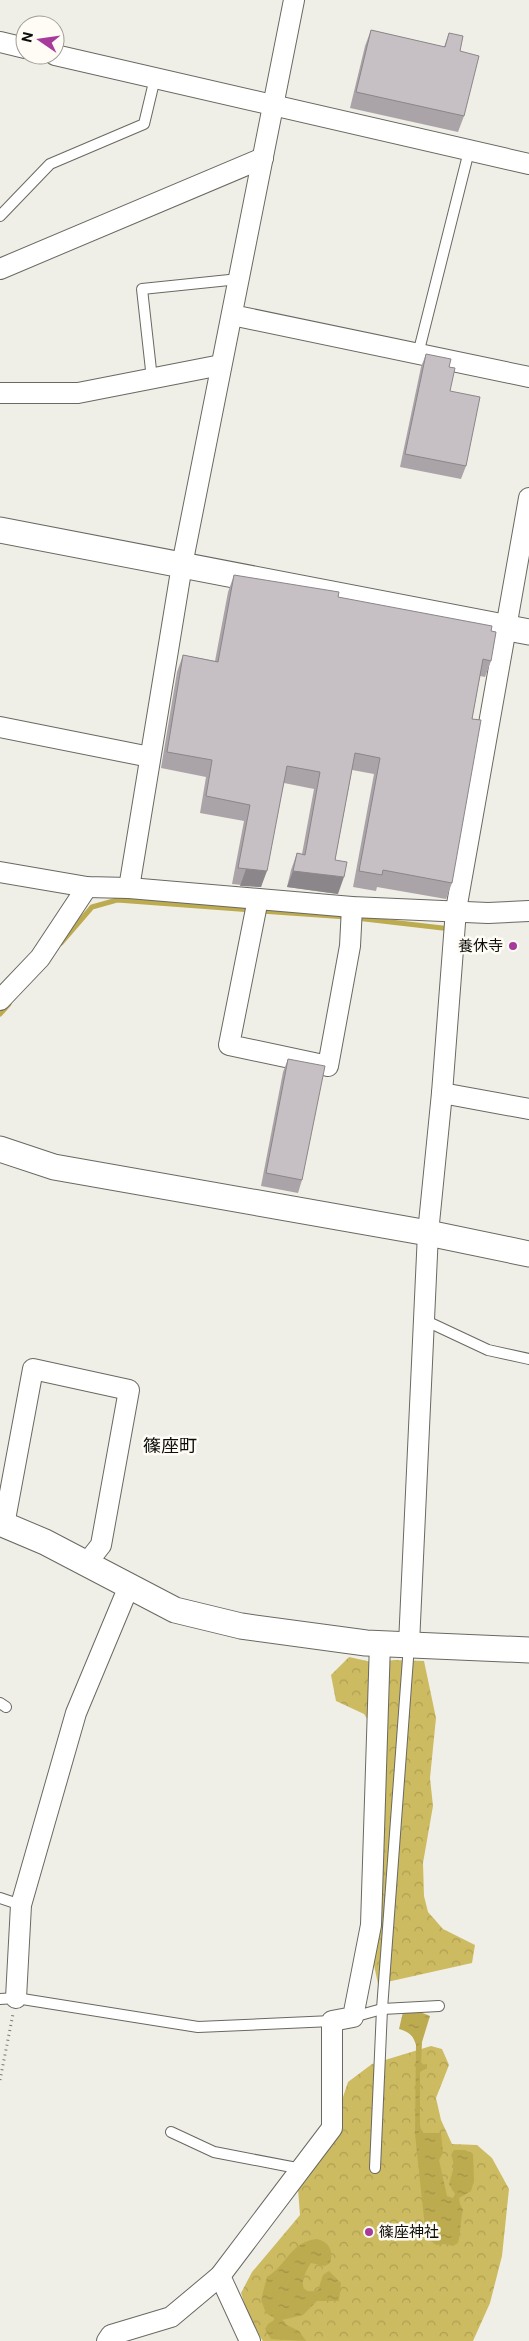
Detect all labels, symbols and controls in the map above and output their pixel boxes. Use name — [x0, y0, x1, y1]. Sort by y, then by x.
north arrow — [15, 15, 65, 65]
text: N — [18, 30, 36, 44]
place label: 養休寺 — [458, 937, 503, 955]
marker: 養休寺 — [507, 940, 519, 952]
district label: 篠座町 — [143, 1435, 197, 1456]
place label: 篠座神社 — [379, 2223, 439, 2241]
marker: 篠座神社 — [363, 2226, 375, 2238]

